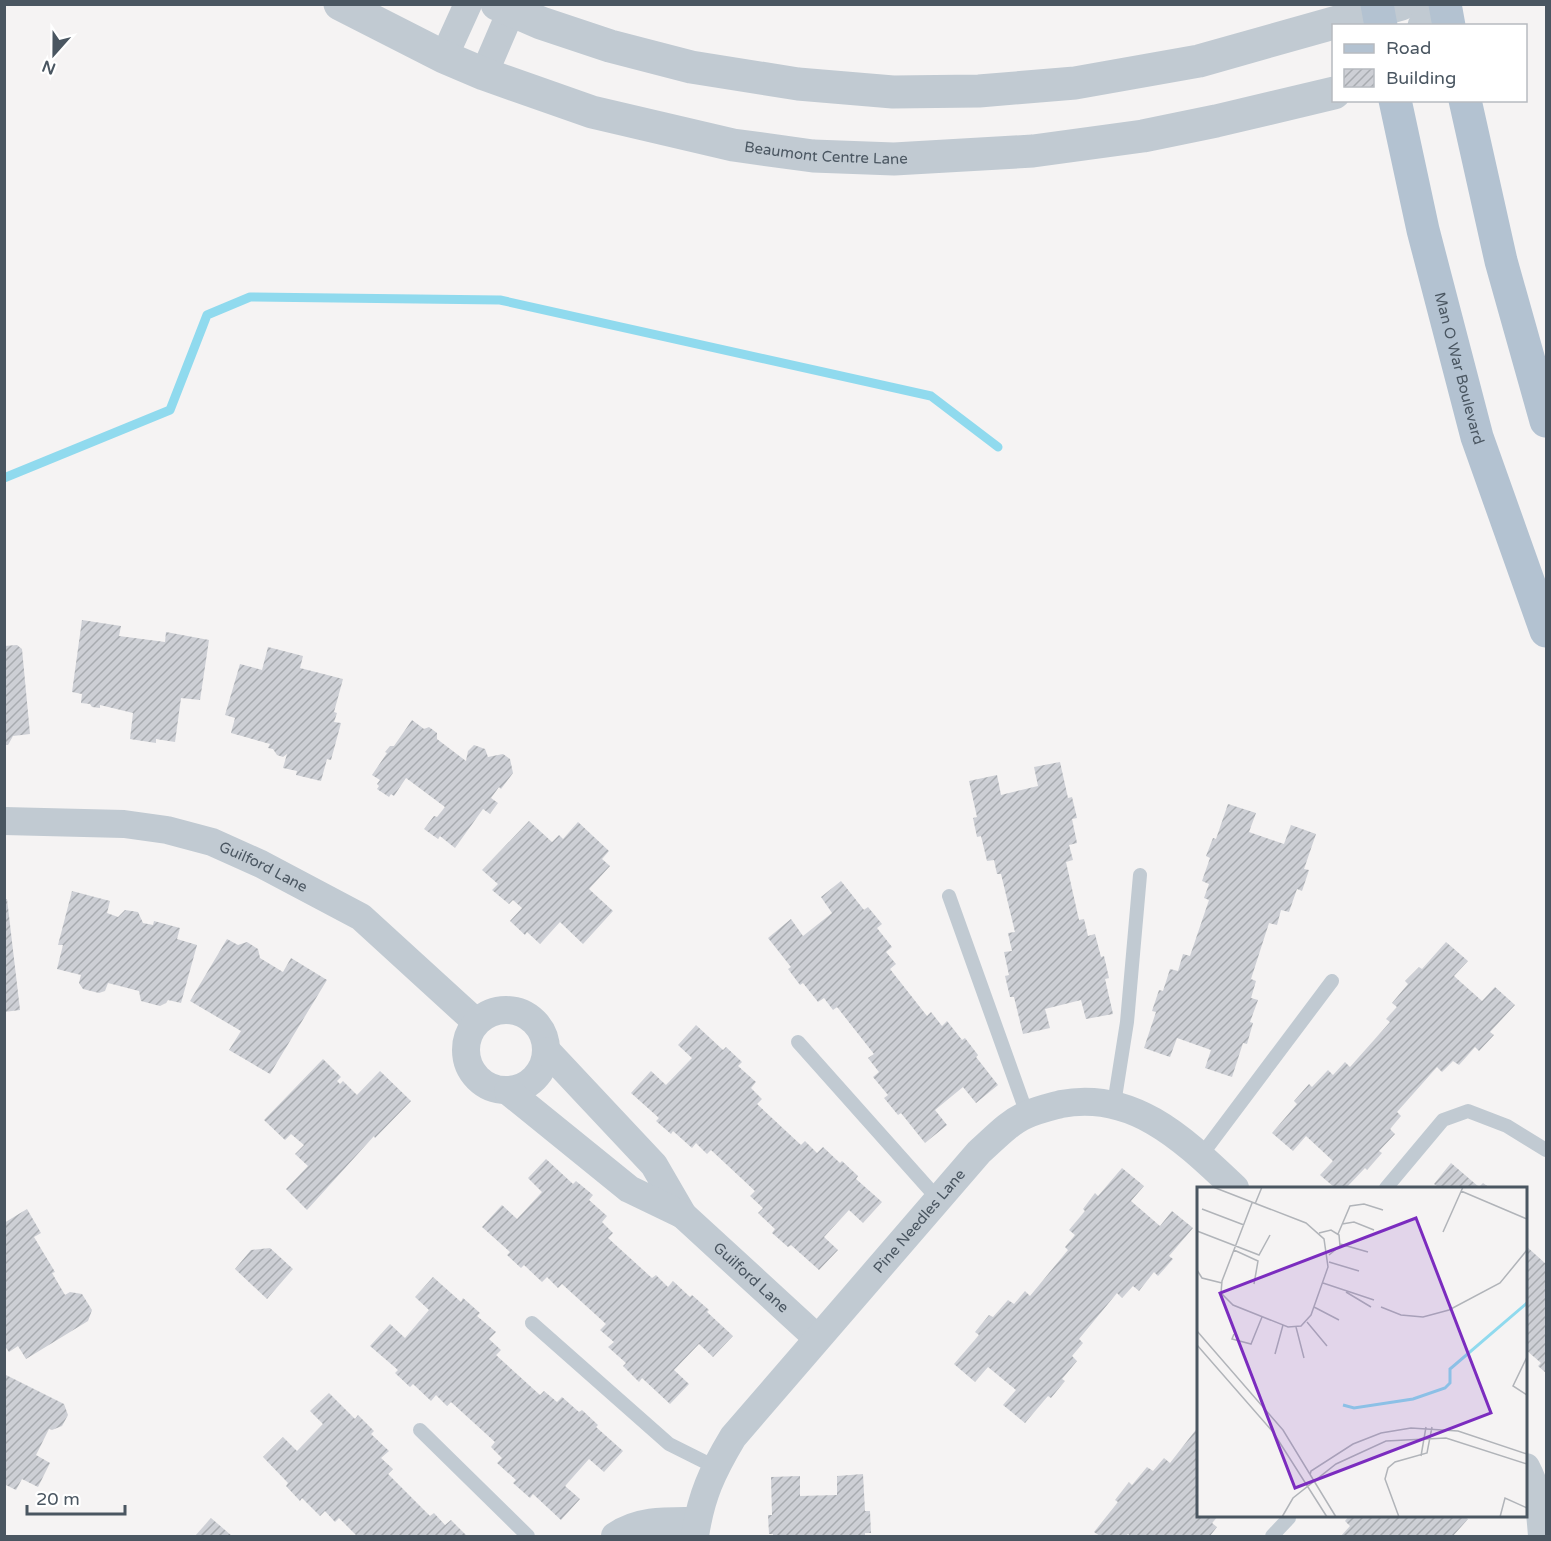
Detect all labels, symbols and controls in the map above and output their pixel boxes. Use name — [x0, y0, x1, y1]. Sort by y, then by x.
north arrow — [24, 24, 84, 84]
legend — [1332, 24, 1527, 102]
text: Road — [1386, 37, 1431, 59]
text: N — [39, 55, 59, 79]
text: Building — [1386, 67, 1456, 89]
street label: Beaumont Centre Lane — [743, 138, 908, 168]
street label: Man O War Boulevard — [1431, 290, 1488, 447]
street label: Guilford Lane — [216, 837, 311, 896]
street label: Pine Needles Lane — [869, 1165, 969, 1277]
inset map — [1197, 1187, 1527, 1517]
street label: Guilford Lane — [710, 1238, 793, 1317]
scale bar — [27, 1478, 124, 1516]
text: 20 m — [36, 1488, 80, 1510]

